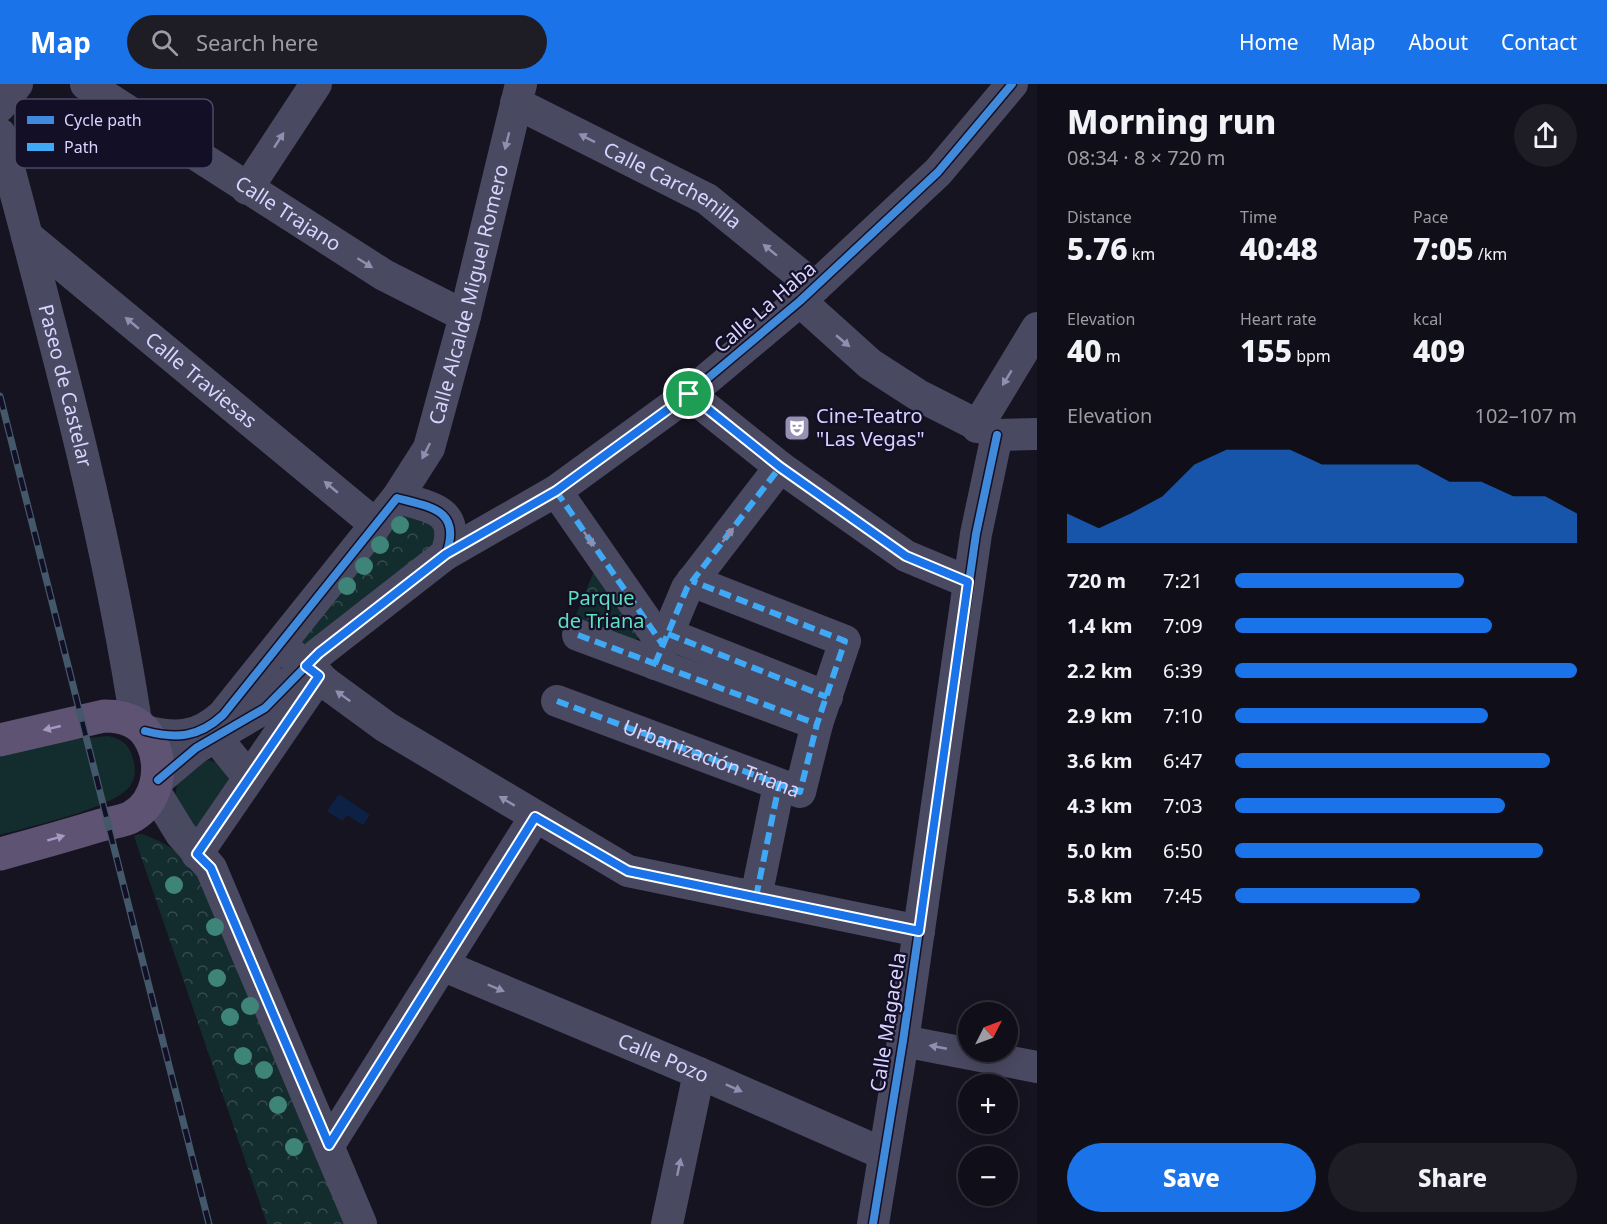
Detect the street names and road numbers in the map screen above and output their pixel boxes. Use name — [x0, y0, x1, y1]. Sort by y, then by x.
street label: Calle Carchenilla — [599, 135, 747, 235]
street label: Calle Alcalde Miguel Romero — [422, 161, 514, 427]
street label: Calle Trajano — [230, 169, 346, 257]
street label: Calle La Haba — [708, 255, 821, 359]
street label: Paseo de Castelar — [32, 301, 99, 470]
street label: Calle Traviesas — [140, 326, 263, 434]
street label: Urbanización Triana — [619, 713, 804, 804]
street label: Calle Magacela — [863, 950, 912, 1094]
street label: Calle Pozo — [614, 1026, 713, 1089]

